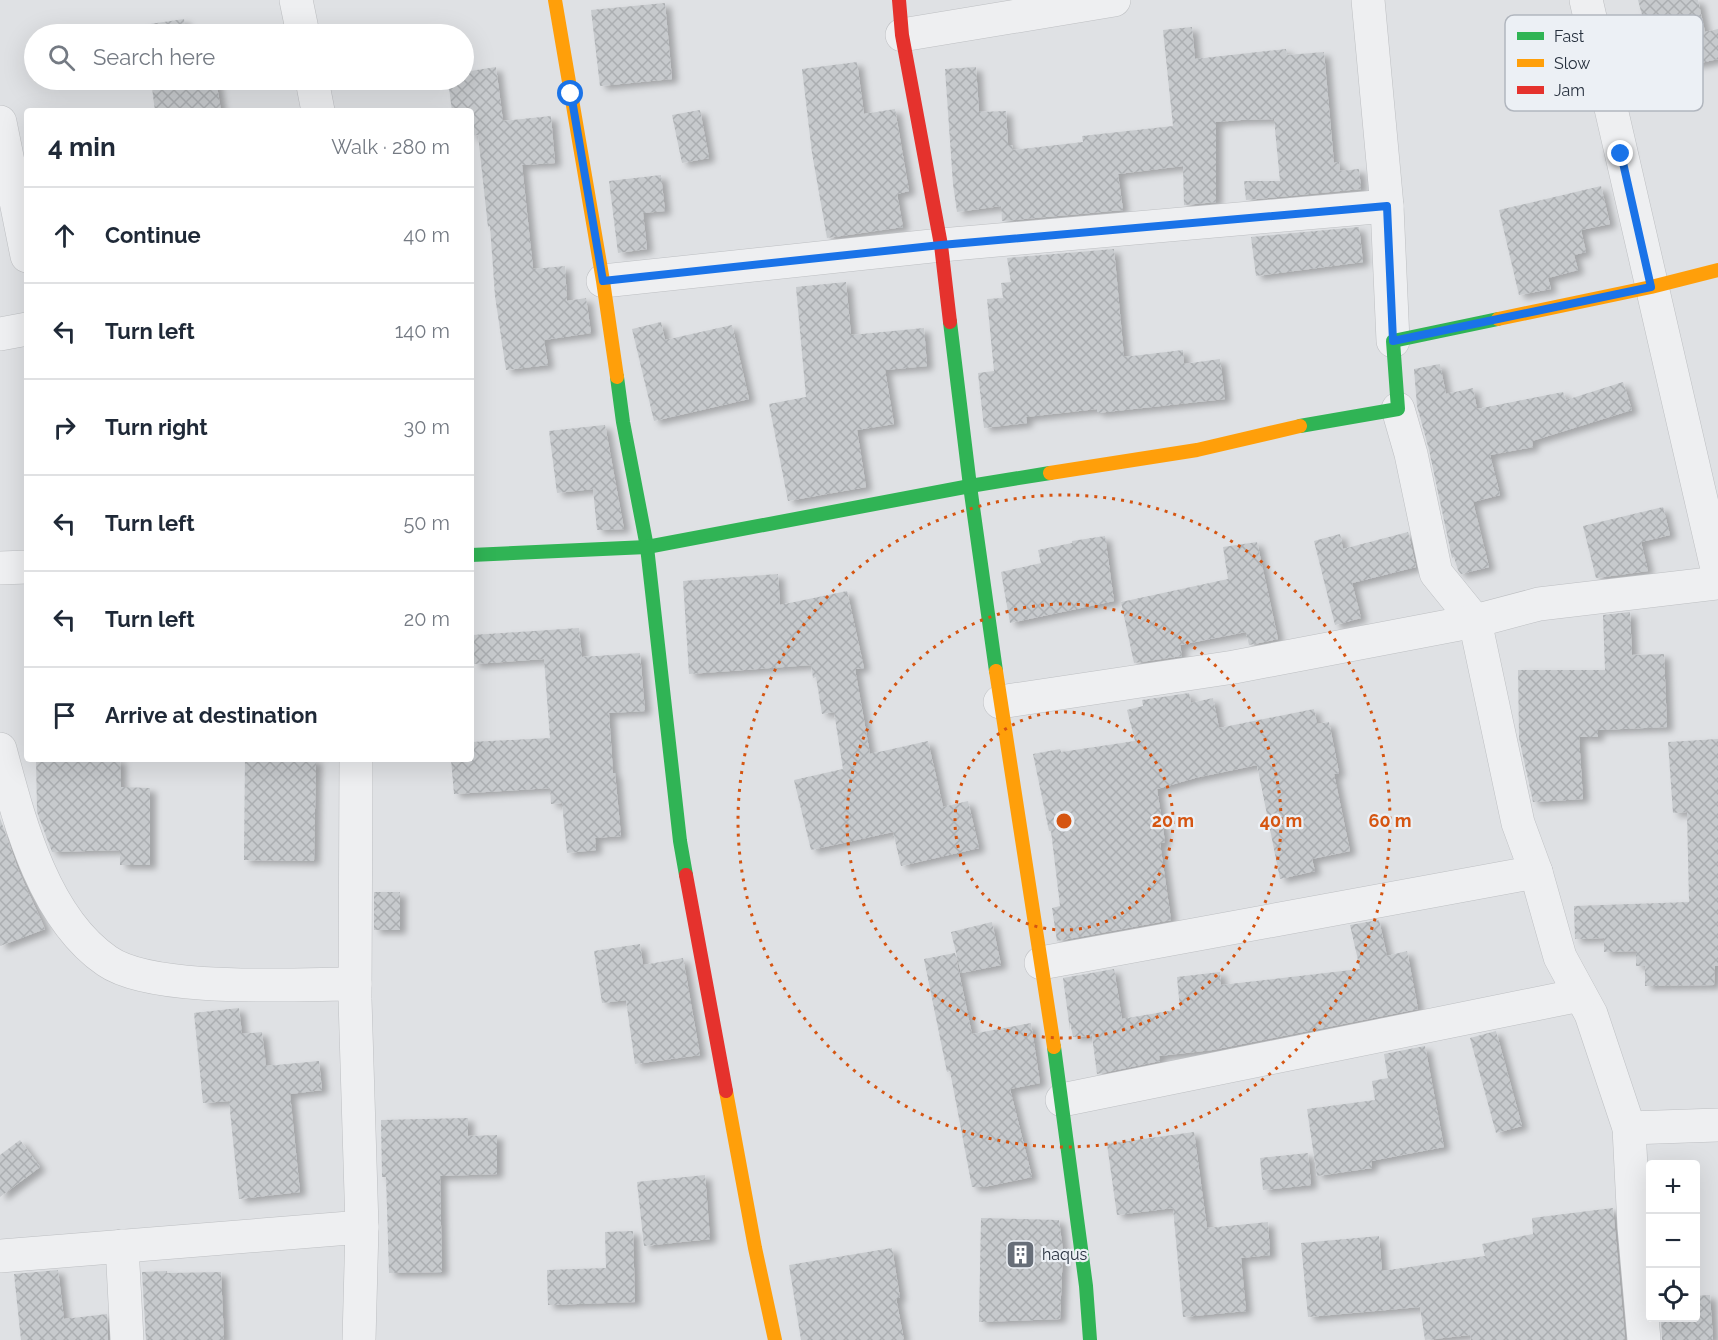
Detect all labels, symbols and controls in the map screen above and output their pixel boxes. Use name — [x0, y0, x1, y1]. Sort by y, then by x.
legend — [1505, 15, 1703, 111]
search box — [24, 24, 474, 90]
text: Fast — [1554, 27, 1585, 46]
icon: search — [45, 41, 78, 74]
text: Search here — [93, 44, 215, 70]
text: Slow — [1554, 54, 1590, 73]
route start — [557, 80, 583, 106]
text: Jam — [1554, 81, 1585, 100]
text: 4 min — [48, 132, 116, 162]
text: Walk · 280 m — [331, 135, 450, 159]
route end — [1607, 140, 1633, 166]
icon: ahead — [48, 219, 81, 252]
text: Continue — [105, 222, 201, 248]
text: 40 m — [403, 223, 450, 247]
icon: left — [48, 315, 81, 348]
text: Turn left — [105, 318, 195, 344]
text: 140 m — [395, 319, 450, 343]
icon: right — [48, 411, 81, 444]
text: Turn right — [105, 414, 208, 440]
text: 30 m — [404, 415, 450, 439]
icon: left — [48, 507, 81, 540]
text: Turn left — [105, 510, 195, 536]
text: 50 m — [403, 511, 450, 535]
icon: left — [48, 603, 81, 636]
text: Turn left — [105, 606, 195, 632]
text: 20 m — [404, 607, 450, 631]
icon: arrive — [48, 699, 81, 732]
text: Arrive at destination — [105, 702, 318, 728]
text: 20 m — [1152, 810, 1194, 831]
text: 40 m — [1260, 810, 1302, 831]
text: 60 m — [1368, 810, 1412, 831]
centre of rings — [1054, 811, 1074, 831]
map controls — [1646, 1160, 1700, 1322]
button: + — [1646, 1160, 1700, 1214]
button: − — [1646, 1214, 1700, 1268]
building icon: haqus — [1005, 1238, 1037, 1270]
place label: haqus — [1042, 1245, 1087, 1264]
button: locate — [1646, 1268, 1700, 1322]

